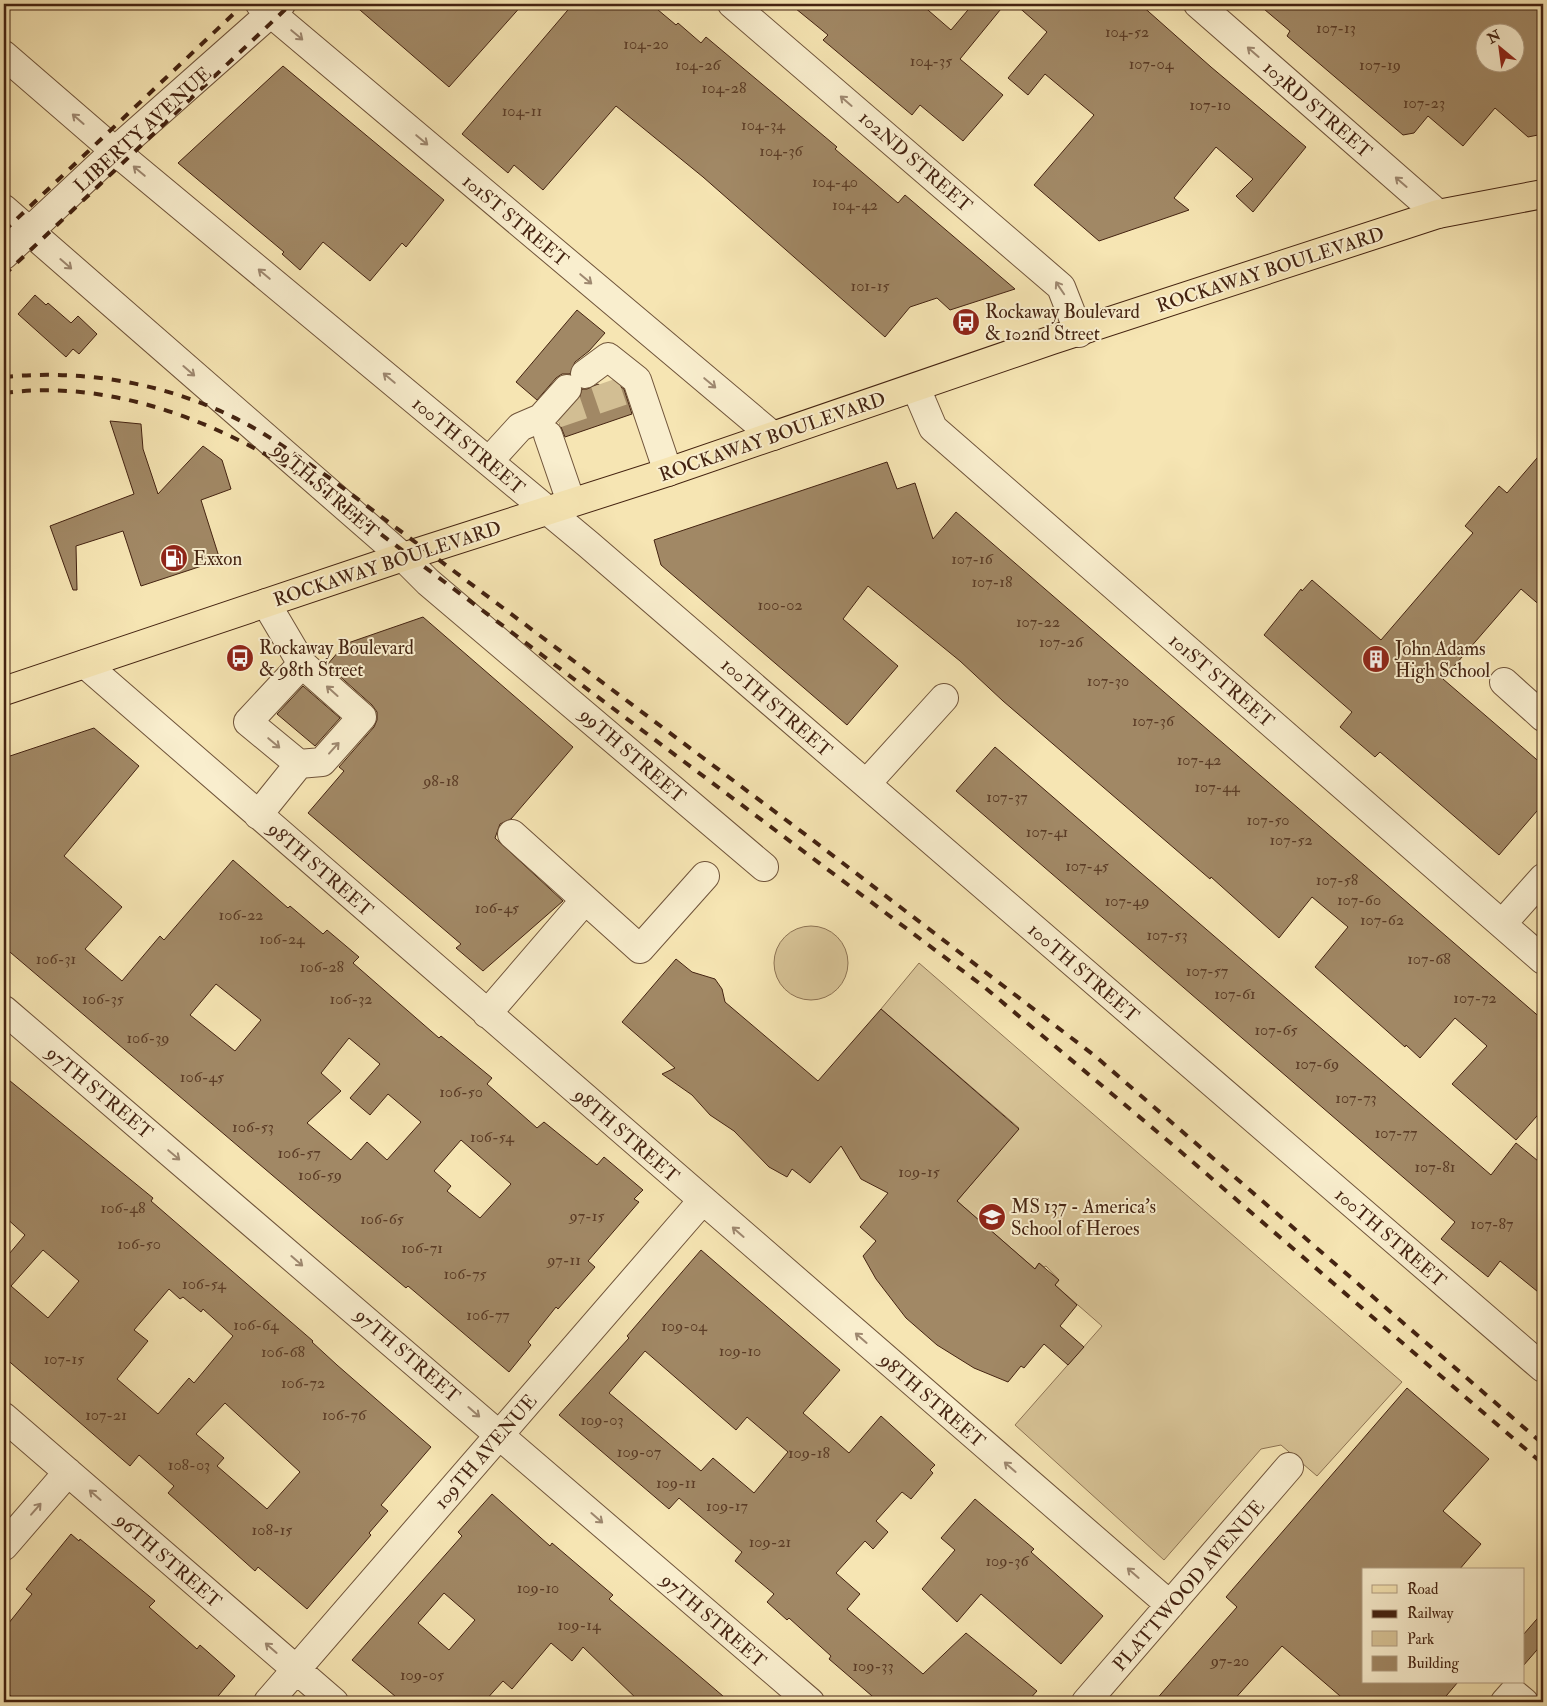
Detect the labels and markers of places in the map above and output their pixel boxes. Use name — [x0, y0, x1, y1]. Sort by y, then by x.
place label: Rockaway Boulevard & 102nd Street — [985, 300, 1140, 346]
bus stop icon: Rockaway Boulevard & 102nd Street — [951, 307, 981, 337]
fuel station icon: Exxon — [159, 543, 189, 573]
place label: Exxon — [193, 547, 243, 571]
place label: Rockaway Boulevard & 98th Street — [259, 636, 414, 682]
place label: John Adams High School — [1394, 637, 1490, 683]
bus stop icon: Rockaway Boulevard & 98th Street — [225, 643, 255, 673]
building icon: John Adams High School — [1361, 644, 1391, 674]
place label: MS 137 - America's School of Heroes — [1011, 1195, 1156, 1241]
school or university icon: MS 137 - America's School of Heroes — [977, 1202, 1007, 1232]

